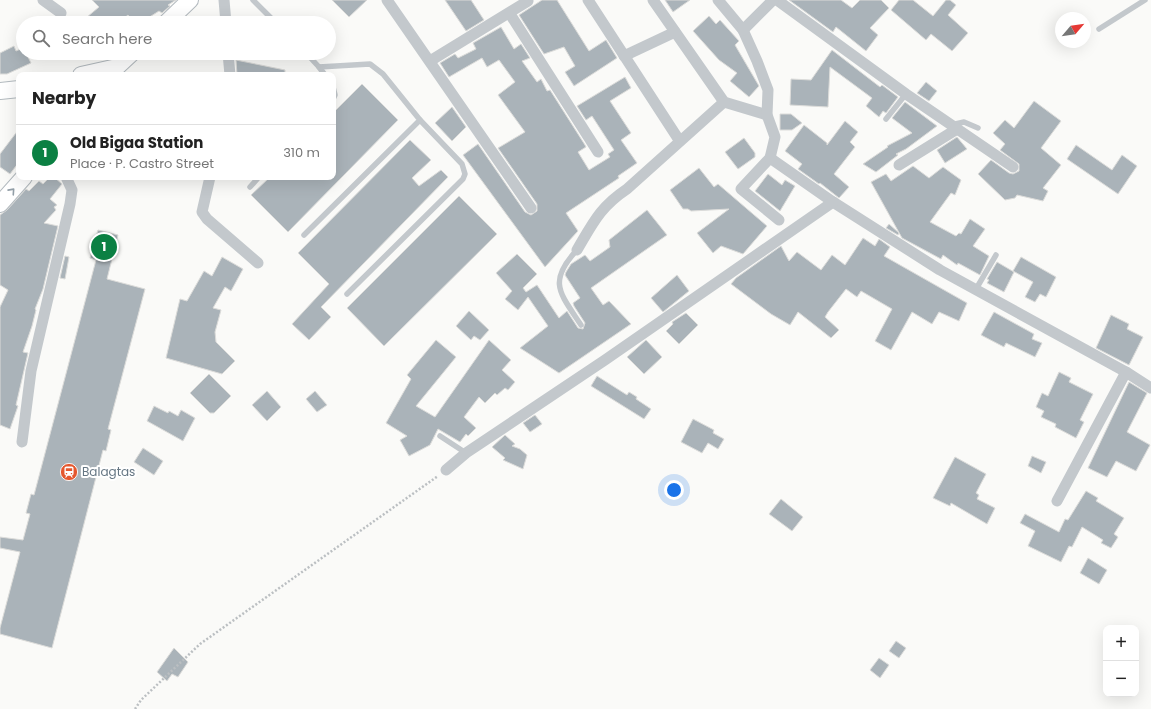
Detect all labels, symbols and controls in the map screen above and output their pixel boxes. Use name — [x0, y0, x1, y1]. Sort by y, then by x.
north arrow — [1055, 12, 1091, 48]
search box — [16, 16, 336, 60]
icon: search — [30, 27, 52, 49]
text: Search here — [62, 28, 152, 49]
text: Nearby — [32, 86, 96, 110]
text: Old Bigaa Station — [70, 132, 203, 153]
text: 1 — [43, 143, 47, 162]
text: 310 m — [283, 143, 320, 162]
text: Place · P. Castro Street — [70, 154, 214, 173]
one-way arrow — [8, 188, 15, 196]
pin: 1 — [91, 232, 117, 262]
station icon: Balagtas — [59, 462, 79, 482]
place label: Balagtas — [82, 463, 135, 480]
your location — [664, 480, 684, 500]
map controls — [1103, 625, 1139, 697]
button: + — [1103, 625, 1139, 661]
button: − — [1103, 661, 1139, 697]

